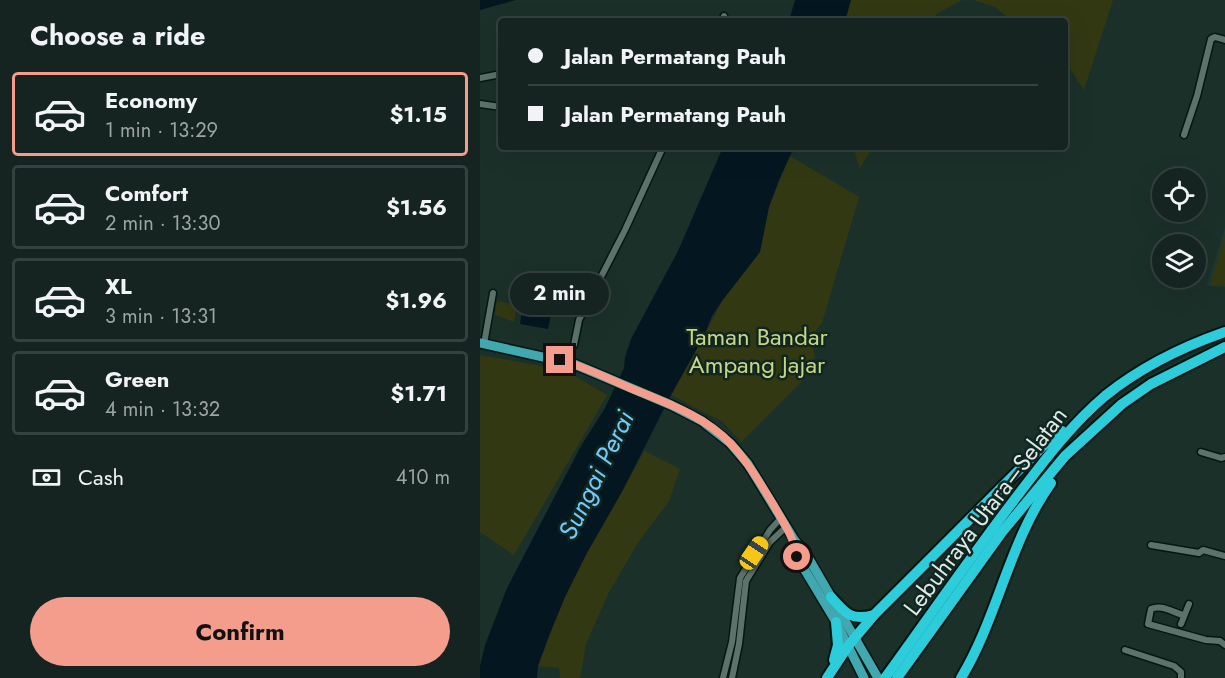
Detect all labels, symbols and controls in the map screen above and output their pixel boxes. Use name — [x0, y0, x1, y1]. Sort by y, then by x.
text: Choose a ride — [30, 16, 205, 55]
text: Jalan Permatang Pauh — [564, 40, 786, 72]
text: Economy — [105, 84, 197, 116]
icon: car — [33, 87, 87, 141]
text: $1.15 — [390, 98, 447, 130]
text: Jalan Permatang Pauh — [564, 98, 786, 130]
text: 1 min · 13:29 — [105, 116, 218, 145]
map controls — [1152, 168, 1206, 288]
button: locate — [1152, 168, 1206, 222]
text: Comfort — [105, 177, 188, 209]
icon: car — [33, 180, 87, 234]
text: $1.56 — [386, 191, 447, 223]
text: 2 min · 13:30 — [105, 209, 221, 238]
button: layers — [1152, 234, 1206, 288]
text: XL — [105, 270, 132, 302]
icon: car — [33, 273, 87, 327]
callout: 2 min — [511, 273, 610, 315]
text: 2 min — [533, 279, 586, 308]
text: $1.96 — [386, 284, 447, 316]
text: 3 min · 13:31 — [105, 302, 217, 331]
park label: Taman Bandar Ampang Jajar — [686, 319, 828, 382]
route end — [546, 346, 573, 373]
text: Green — [105, 363, 169, 395]
icon: car — [33, 366, 87, 420]
text: $1.71 — [391, 377, 447, 409]
text: 4 min · 13:32 — [105, 395, 220, 424]
street label: Lebuhraya Utara–Selatan — [895, 399, 1075, 623]
water label: Sungai Perai — [548, 404, 644, 546]
icon: cash — [30, 461, 63, 494]
text: Cash — [78, 461, 124, 493]
text: 410 m — [396, 463, 450, 492]
car — [736, 533, 772, 573]
route start — [783, 543, 810, 570]
button: Confirm — [30, 597, 450, 666]

